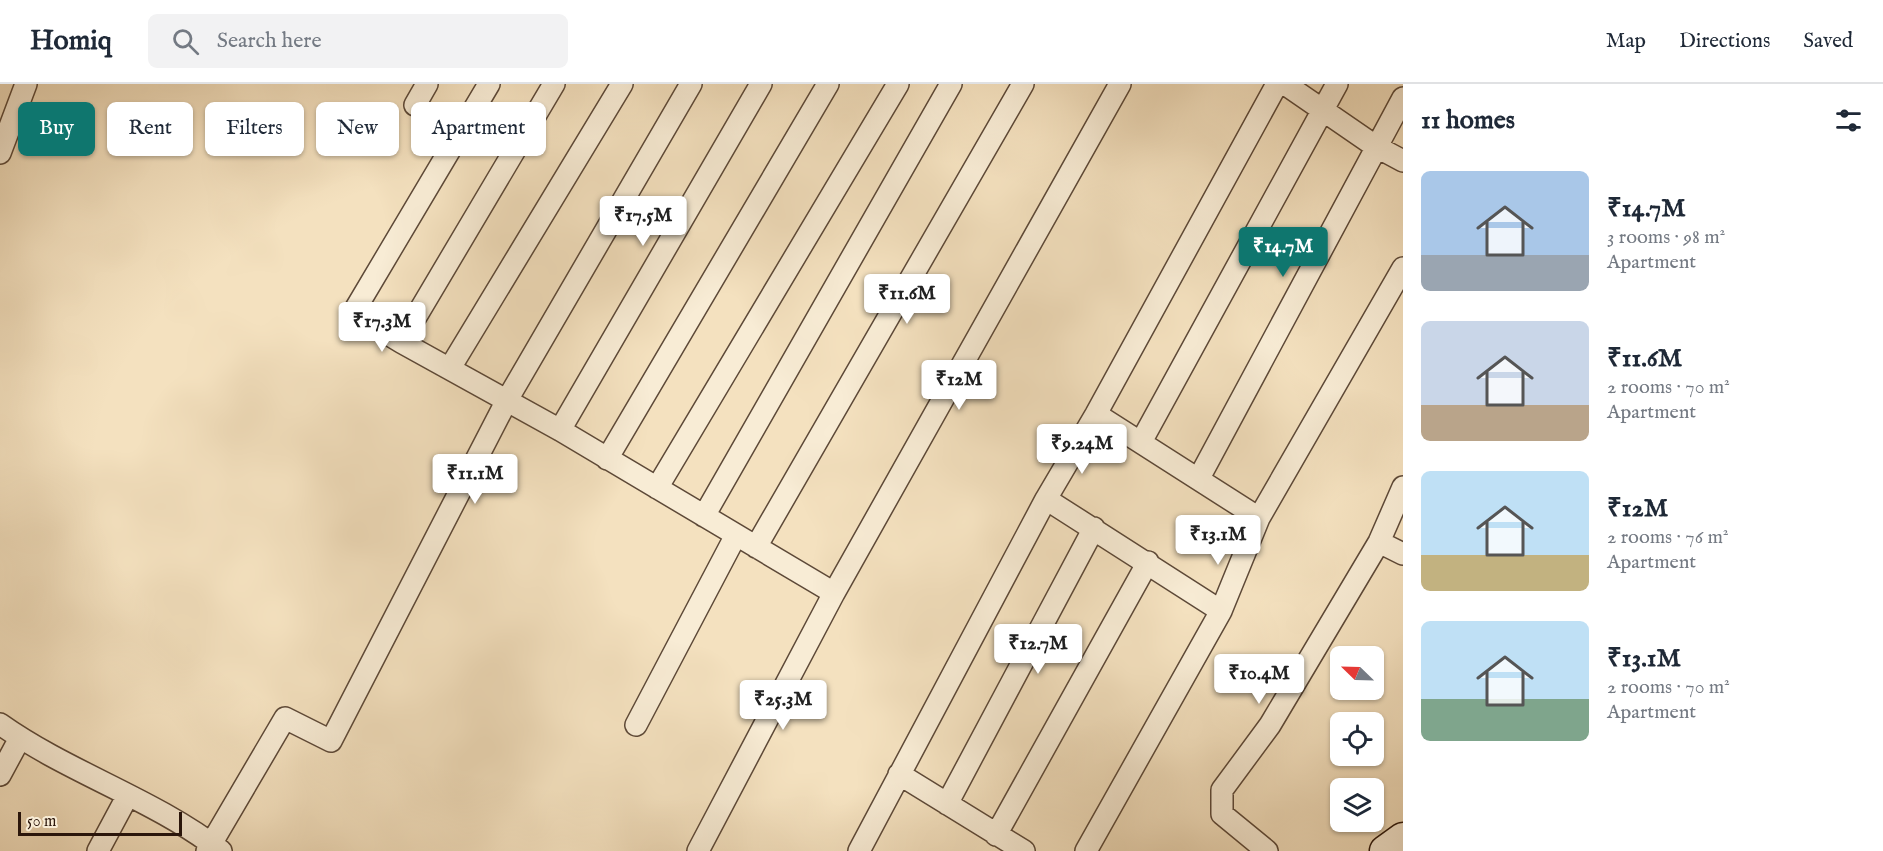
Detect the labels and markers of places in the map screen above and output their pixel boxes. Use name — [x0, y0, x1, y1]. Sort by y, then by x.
pin: ₹17.5M — [594, 196, 692, 247]
pin: ₹14.7M — [1234, 227, 1332, 278]
pin: ₹11.6M — [858, 274, 956, 325]
pin: ₹17.3M — [333, 302, 431, 353]
pin: ₹12M — [923, 360, 995, 411]
pin: ₹9.24M — [1033, 424, 1131, 475]
pin: ₹11.1M — [426, 454, 524, 505]
pin: ₹13.1M — [1169, 515, 1267, 566]
pin: ₹12.7M — [989, 624, 1087, 675]
pin: ₹10.4M — [1210, 654, 1308, 705]
pin: ₹25.3M — [734, 680, 832, 731]

